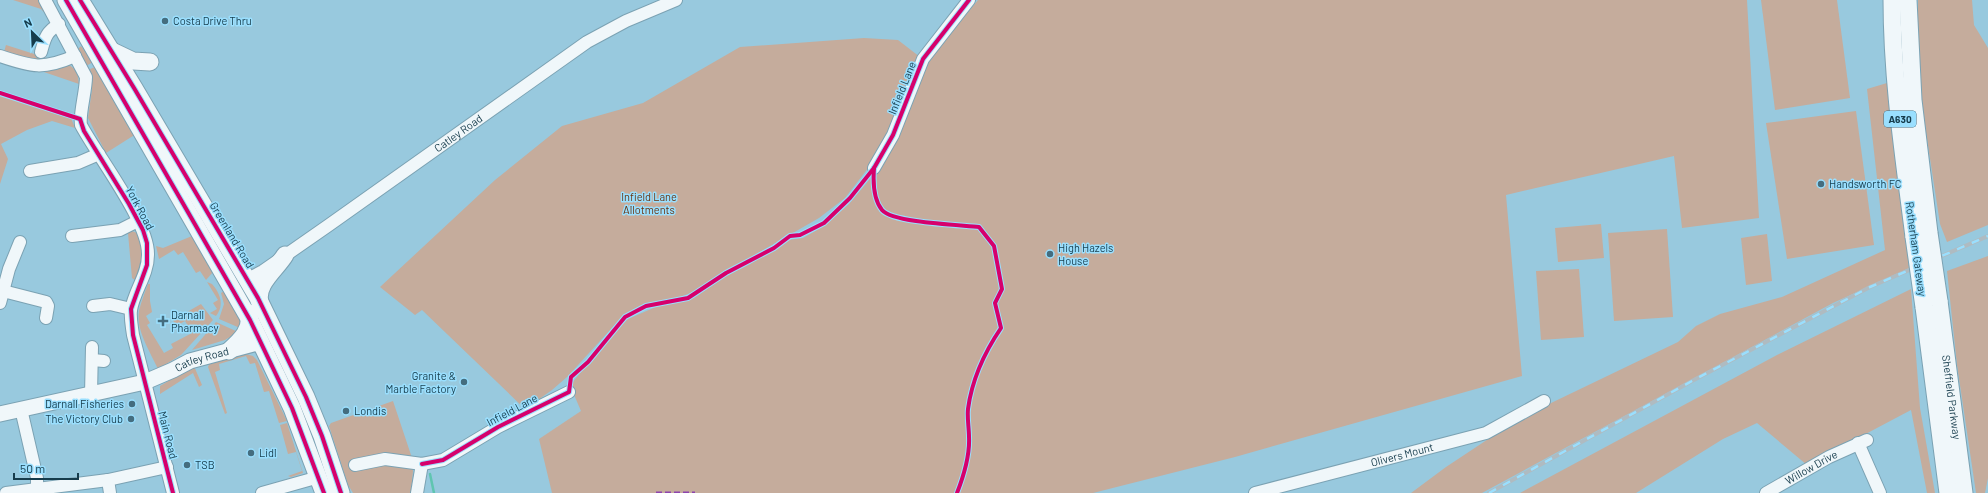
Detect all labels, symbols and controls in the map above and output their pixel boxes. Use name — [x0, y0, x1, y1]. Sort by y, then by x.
north arrow — [12, 12, 52, 52]
place label: Costa Drive Thru — [173, 14, 252, 27]
text: N — [22, 15, 34, 30]
marker: Costa Drive Thru — [160, 16, 170, 26]
street label: Infield Lane — [885, 59, 918, 116]
street label: Catley Road — [431, 111, 485, 154]
road number: A630 — [1884, 111, 1916, 127]
place label: Handsworth FC — [1829, 177, 1902, 190]
marker: Handsworth FC — [1816, 179, 1826, 189]
street label: York Road — [124, 184, 157, 232]
park label: Infield Lane Allotments — [621, 190, 677, 216]
street label: Greenland Road — [208, 199, 257, 270]
street label: Rotherham Gateway — [1903, 201, 1930, 297]
place label: High Hazels House — [1058, 241, 1113, 267]
marker: High Hazels House — [1045, 249, 1055, 259]
place label: Darnall Pharmacy — [171, 308, 219, 334]
marker: Darnall Pharmacy — [158, 316, 168, 326]
street label: Catley Road — [172, 344, 230, 374]
street label: Sheffield Parkway — [1940, 354, 1964, 440]
place label: Granite & Marble Factory — [385, 369, 456, 395]
marker: Granite & Marble Factory — [459, 377, 469, 387]
street label: Infield Lane — [484, 391, 540, 428]
place label: Darnall Fisheries — [45, 397, 124, 410]
marker: Darnall Fisheries — [127, 399, 137, 409]
place label: Londis — [354, 404, 386, 417]
marker: Londis — [341, 406, 351, 416]
street label: Main Road — [156, 410, 181, 460]
place label: The Victory Club — [45, 412, 123, 425]
marker: The Victory Club — [126, 414, 136, 424]
street label: Olivers Mount — [1369, 440, 1435, 469]
place label: Lidl — [259, 446, 277, 459]
street label: Willow Drive — [1782, 447, 1839, 487]
marker: Lidl — [246, 448, 256, 458]
scale bar — [14, 455, 78, 481]
place label: TSB — [195, 458, 215, 471]
marker: TSB — [182, 460, 192, 470]
text: 50 m — [20, 461, 45, 475]

